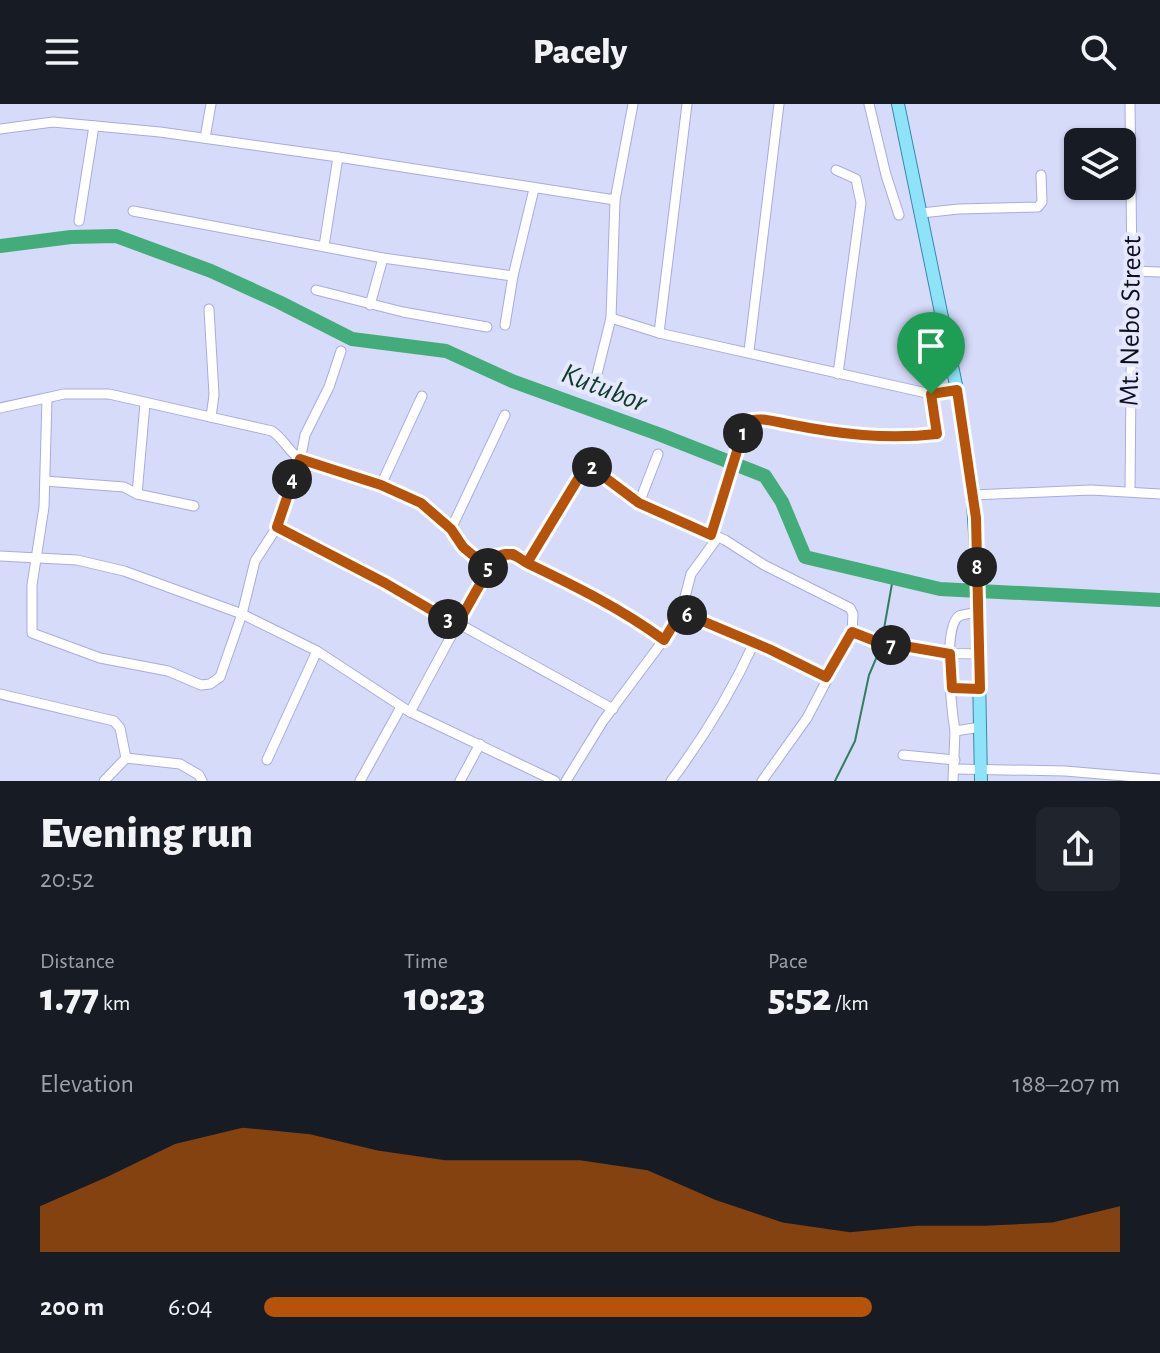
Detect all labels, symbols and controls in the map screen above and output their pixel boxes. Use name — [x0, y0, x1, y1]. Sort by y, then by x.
icon: menu — [40, 30, 84, 74]
icon: search — [1076, 30, 1120, 74]
text: Pacely — [533, 34, 627, 70]
map controls — [1064, 128, 1136, 200]
button: layers — [1064, 128, 1136, 200]
street label: Mt. Nebo Street — [1116, 235, 1146, 407]
pin — [897, 312, 965, 394]
icon: arrive — [909, 324, 953, 368]
water label: Kutubor — [557, 358, 652, 418]
pin: 1 — [723, 413, 763, 453]
text: 1 — [739, 422, 747, 444]
pin: 2 — [572, 447, 612, 487]
text: 2 — [587, 456, 597, 478]
pin: 4 — [272, 459, 312, 499]
text: 4 — [286, 468, 298, 490]
pin: 8 — [957, 547, 997, 587]
pin: 5 — [468, 548, 508, 588]
text: 8 — [972, 556, 982, 578]
text: 5 — [483, 557, 493, 579]
pin: 6 — [667, 595, 707, 635]
pin: 3 — [428, 599, 468, 639]
text: 6 — [682, 604, 692, 626]
text: 3 — [443, 608, 453, 630]
pin: 7 — [871, 625, 911, 665]
text: 7 — [886, 634, 896, 656]
button: share — [1036, 807, 1120, 891]
text: Evening run — [40, 812, 253, 856]
text: 20:52 — [40, 866, 94, 892]
text: Distance — [40, 950, 115, 972]
text: Time — [404, 950, 448, 972]
text: Pace — [768, 950, 808, 972]
text: 1.77 — [40, 978, 99, 1018]
text: 10:23 — [404, 978, 485, 1018]
text: 5:52 — [768, 978, 831, 1018]
text: km — [99, 992, 130, 1014]
text: /km — [831, 992, 869, 1014]
text: Elevation — [40, 1071, 134, 1097]
text: 188–207 m — [1013, 1071, 1120, 1097]
text: 200 m — [40, 1294, 104, 1320]
text: 6:04 — [168, 1294, 212, 1320]

